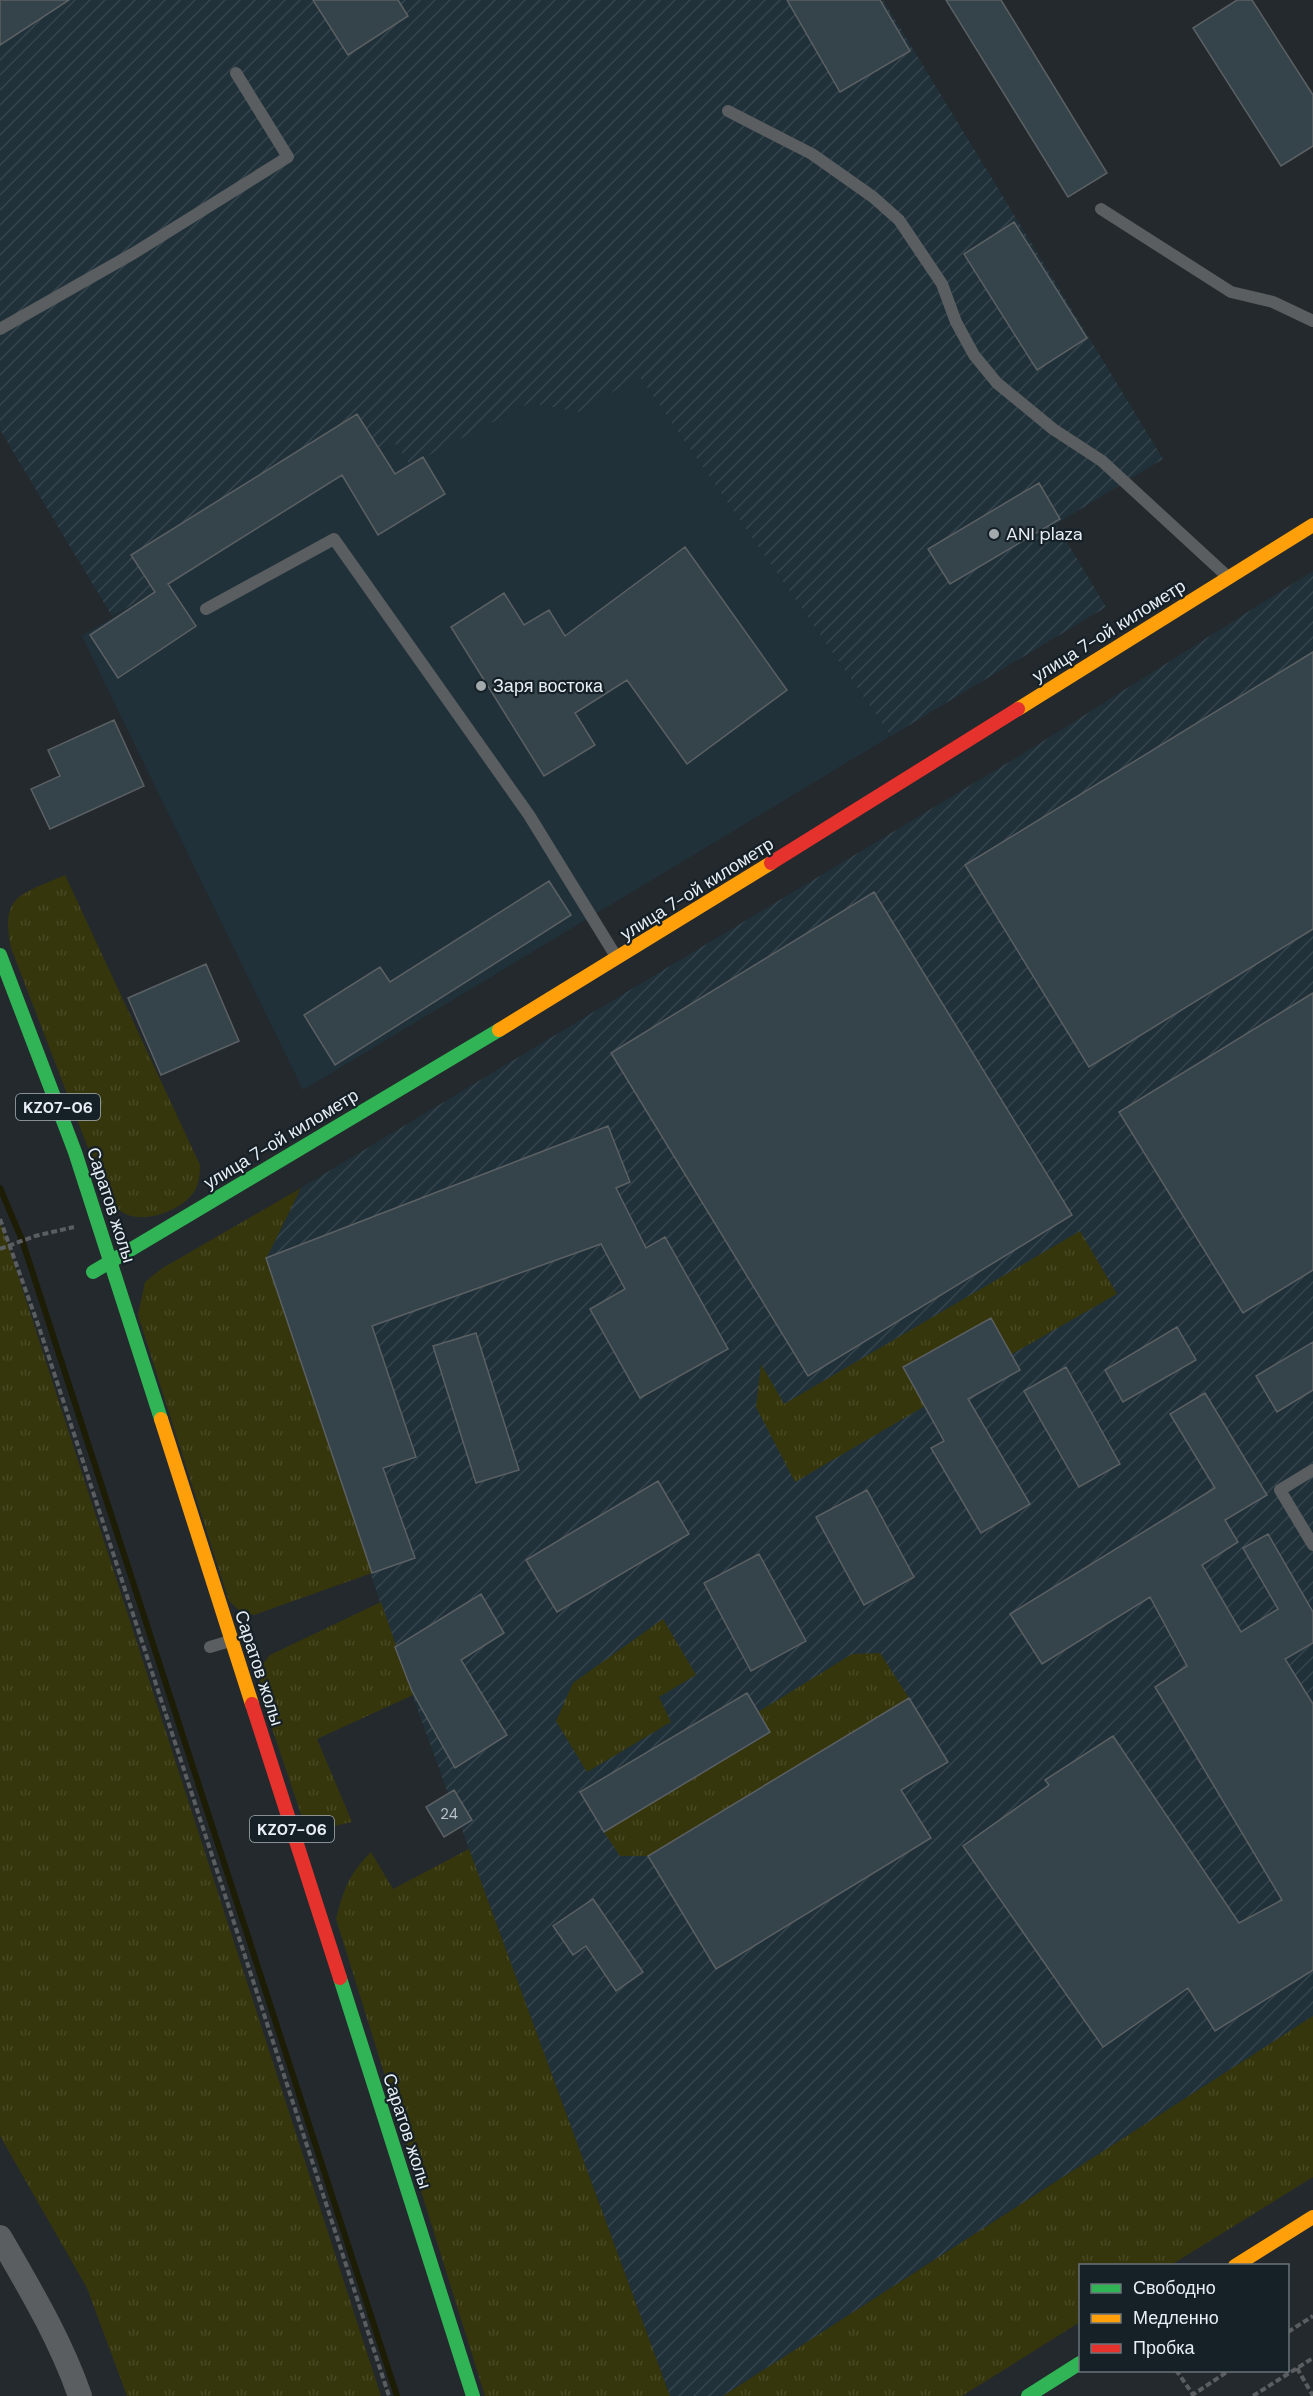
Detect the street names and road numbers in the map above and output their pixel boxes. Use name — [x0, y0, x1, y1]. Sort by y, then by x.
street label: улица 7-ой километр — [1028, 574, 1190, 688]
street label: улица 7-ой километр — [616, 832, 778, 946]
street label: улица 7-ой километр — [199, 1083, 363, 1195]
road number: KZ07-06 — [16, 1094, 100, 1120]
street label: Саратов жолы — [81, 1144, 141, 1266]
street label: Саратов жолы — [229, 1607, 289, 1729]
road number: KZ07-06 — [250, 1816, 334, 1842]
street label: Саратов жолы — [377, 2070, 437, 2192]

